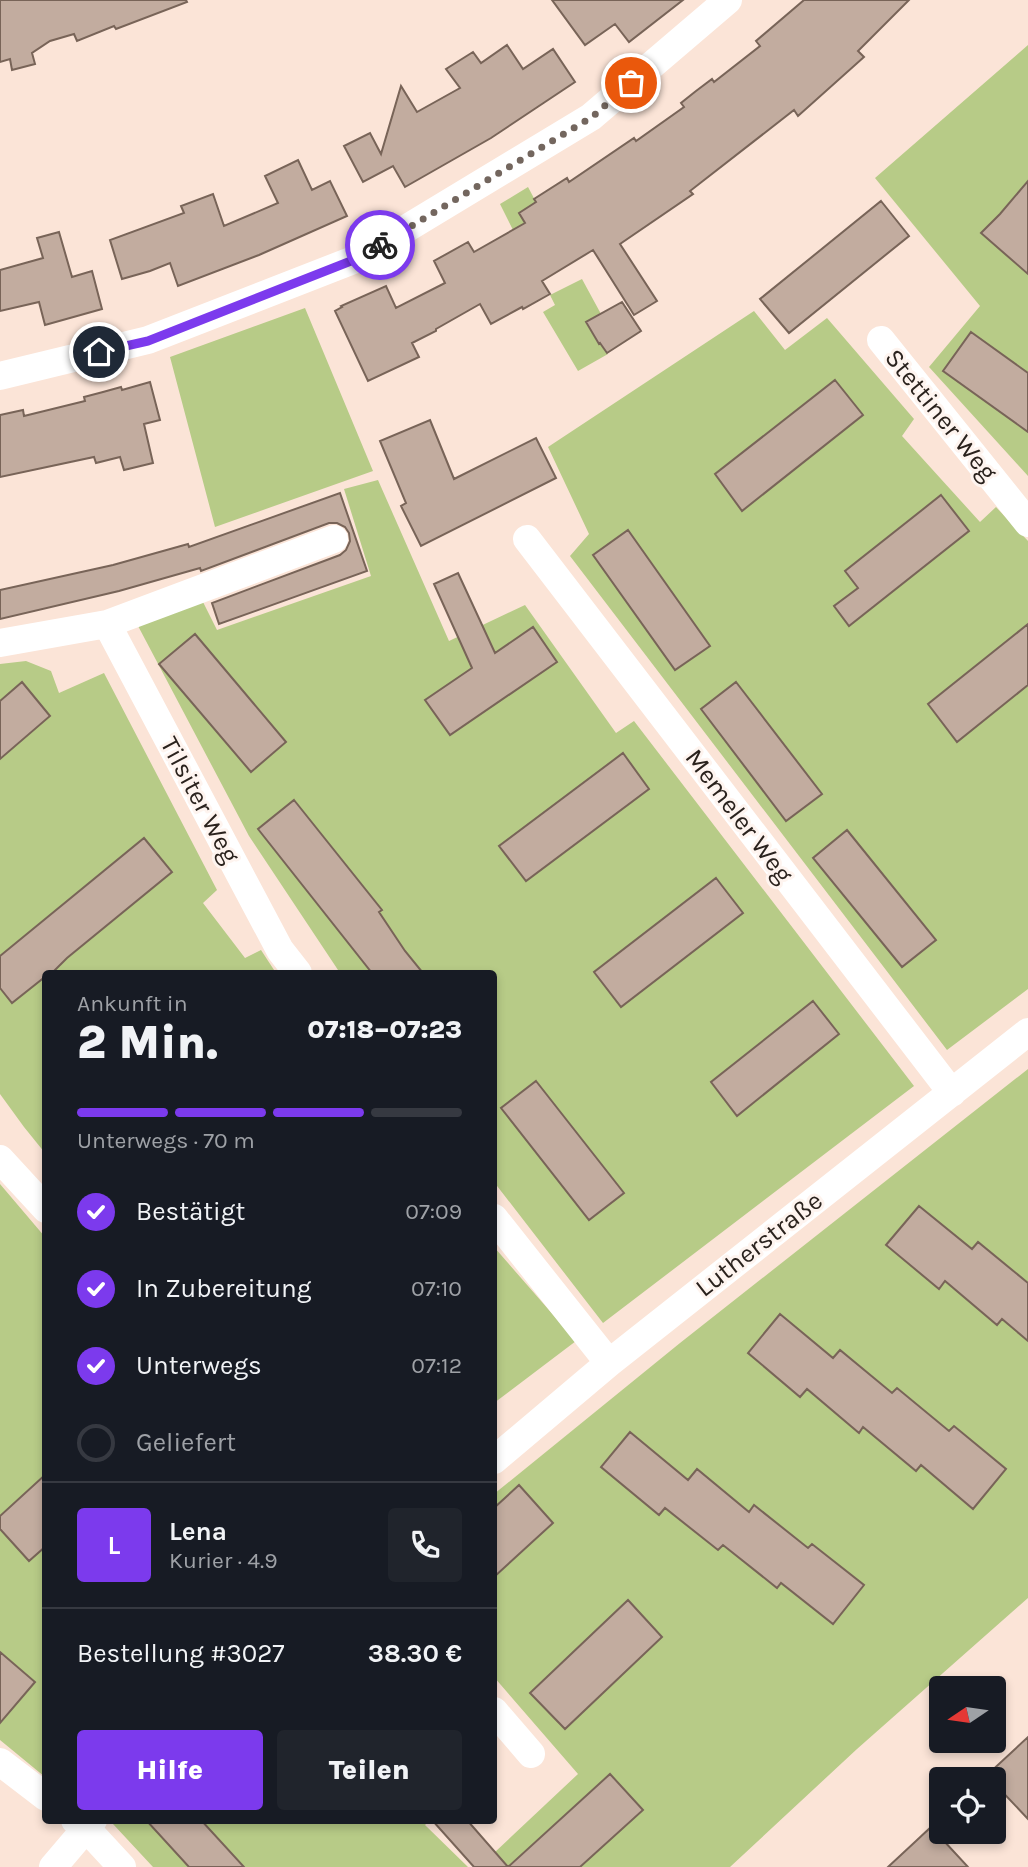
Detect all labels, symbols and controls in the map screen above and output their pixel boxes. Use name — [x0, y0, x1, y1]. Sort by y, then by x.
pin — [601, 53, 661, 113]
icon: bag — [612, 64, 650, 102]
courier — [345, 210, 415, 280]
icon: bike — [361, 226, 399, 264]
pin — [69, 322, 129, 382]
icon: home — [80, 333, 118, 371]
street label: Stettiner Weg — [878, 343, 1004, 488]
street label: Tilsiter Weg — [154, 732, 246, 869]
street label: Memeler Weg — [679, 743, 800, 889]
text: Ankunft in — [77, 990, 188, 1017]
text: 07:18–07:23 — [307, 1014, 462, 1045]
text: 2 Min. — [77, 1016, 218, 1070]
text: Unterwegs · 70 m — [77, 1127, 255, 1154]
street label: Lutherstraße — [689, 1185, 829, 1303]
icon: check — [77, 1193, 115, 1231]
text: Bestätigt — [136, 1196, 245, 1227]
text: 07:09 — [405, 1198, 462, 1225]
icon: check — [77, 1270, 115, 1308]
text: In Zubereitung — [136, 1273, 311, 1304]
text: 07:10 — [411, 1275, 462, 1302]
icon: check — [77, 1347, 115, 1385]
text: Unterwegs — [136, 1350, 262, 1381]
text: 07:12 — [411, 1352, 462, 1379]
text: Geliefert — [136, 1427, 236, 1458]
button: phone — [388, 1508, 462, 1582]
text: Lena — [169, 1516, 227, 1547]
text: L — [108, 1530, 120, 1561]
text: Kurier · 4.9 — [169, 1547, 278, 1574]
text: Bestellung #3027 — [77, 1638, 284, 1669]
text: 38.30 € — [368, 1638, 462, 1669]
north arrow — [929, 1676, 1006, 1754]
map controls — [929, 1676, 1006, 1844]
button: Hilfe — [77, 1730, 263, 1810]
button: Teilen — [277, 1730, 462, 1810]
button: locate — [929, 1767, 1006, 1844]

